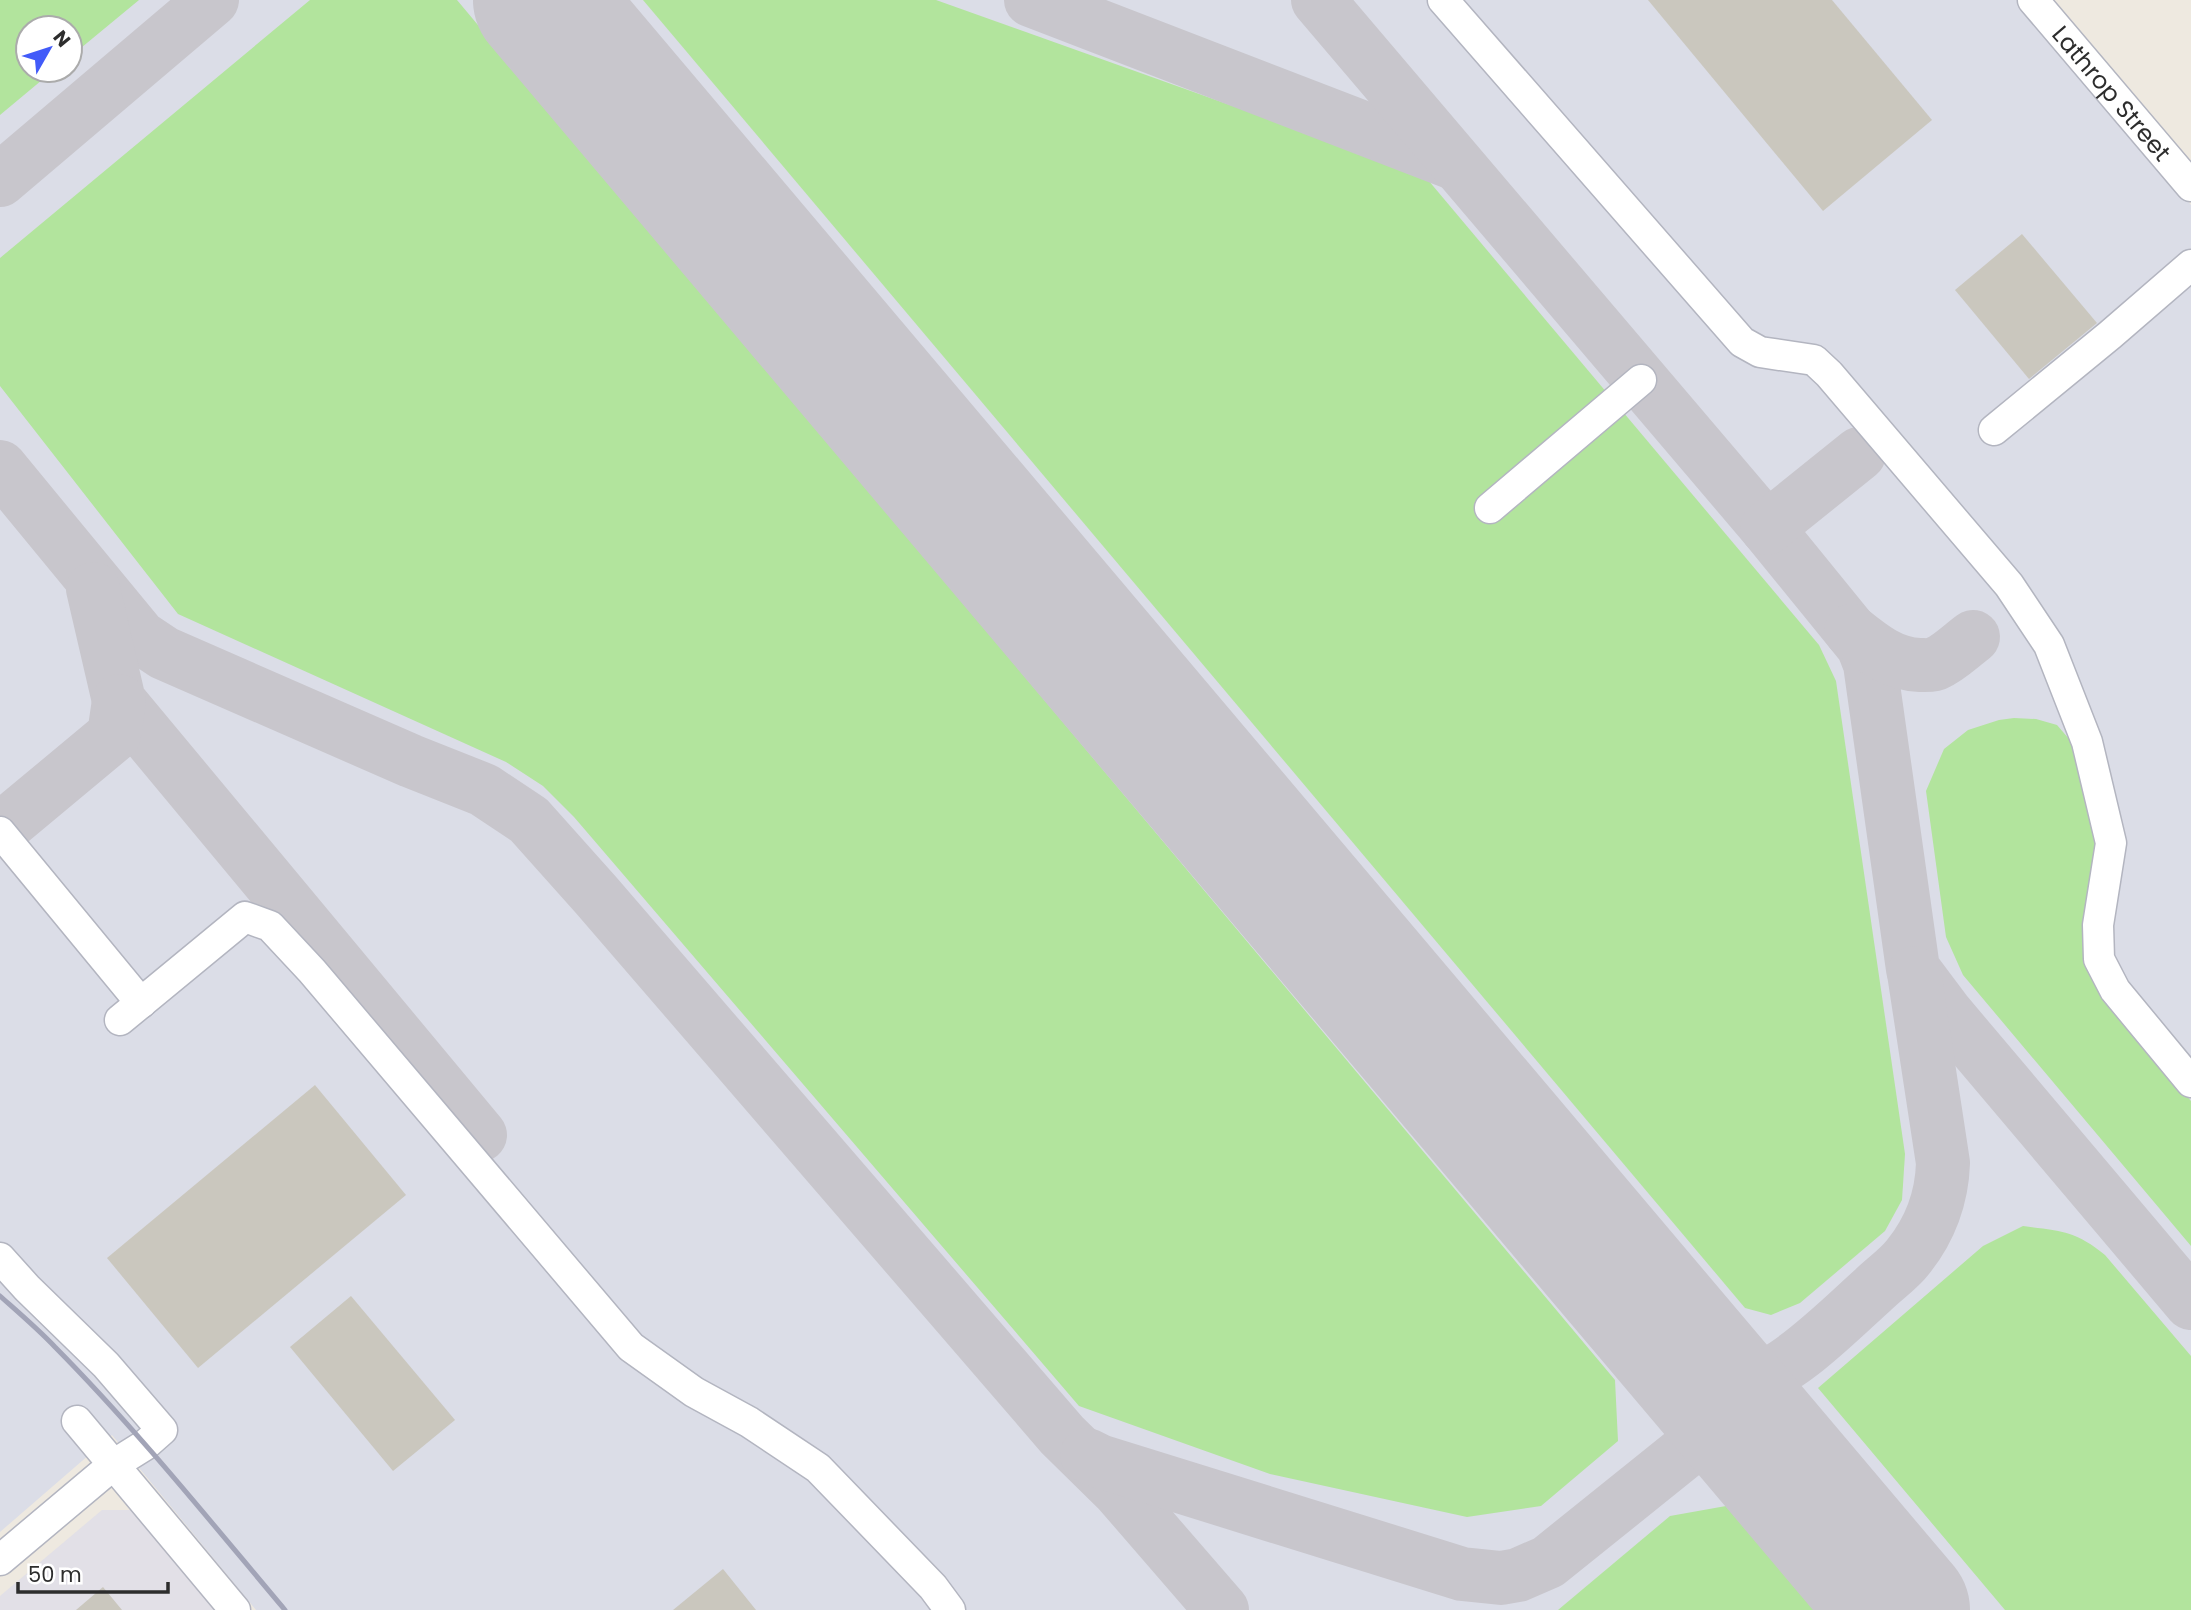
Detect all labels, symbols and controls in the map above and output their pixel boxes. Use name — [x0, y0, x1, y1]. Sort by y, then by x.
north arrow — [14, 14, 84, 84]
street label: Lathrop Street — [2045, 18, 2179, 168]
text: N — [47, 25, 77, 53]
scale bar — [18, 1550, 168, 1594]
text: 50 m — [28, 1560, 82, 1589]

